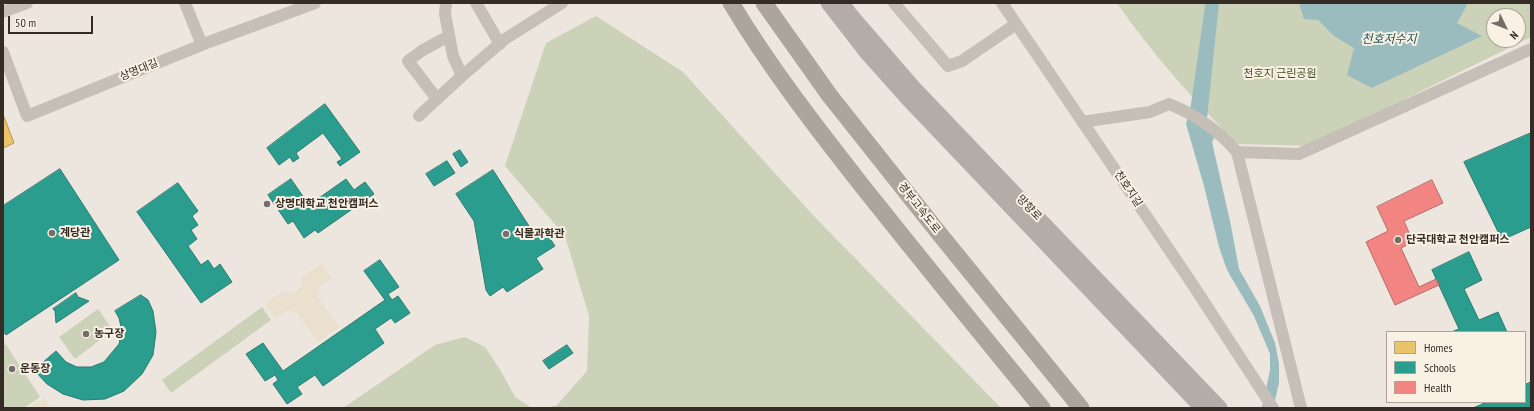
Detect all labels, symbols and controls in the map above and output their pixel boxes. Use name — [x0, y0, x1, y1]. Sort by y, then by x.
scale bar — [10, 8, 95, 34]
north arrow — [1486, 8, 1526, 48]
text: 50 m — [15, 15, 36, 30]
text: N — [1507, 29, 1521, 42]
water label: 천호저수지 — [1361, 33, 1417, 47]
street label: 상명대길 — [118, 56, 160, 84]
park label: 천호지 근린공원 — [1243, 67, 1317, 81]
street label: 천호지길 — [1111, 169, 1145, 209]
street label: 경부고속도로 — [895, 180, 943, 236]
street label: 망향로 — [1014, 192, 1044, 224]
place label: 상명대학교 천안캠퍼스 — [275, 197, 378, 211]
marker: 상명대학교 천안캠퍼스 — [262, 199, 272, 209]
place label: 계당관 — [60, 226, 90, 240]
place label: 식물과학관 — [514, 227, 565, 241]
marker: 계당관 — [47, 228, 57, 238]
marker: 식물과학관 — [501, 229, 511, 239]
place label: 단국대학교 천안캠퍼스 — [1406, 233, 1509, 247]
marker: 단국대학교 천안캠퍼스 — [1393, 235, 1403, 245]
place label: 농구장 — [94, 327, 124, 341]
marker: 농구장 — [81, 329, 91, 339]
legend — [1386, 331, 1526, 403]
text: Homes — [1424, 340, 1452, 355]
text: Schools — [1424, 360, 1456, 375]
place label: 운동장 — [20, 362, 50, 376]
marker: 운동장 — [7, 364, 17, 374]
text: Health — [1424, 380, 1452, 395]

